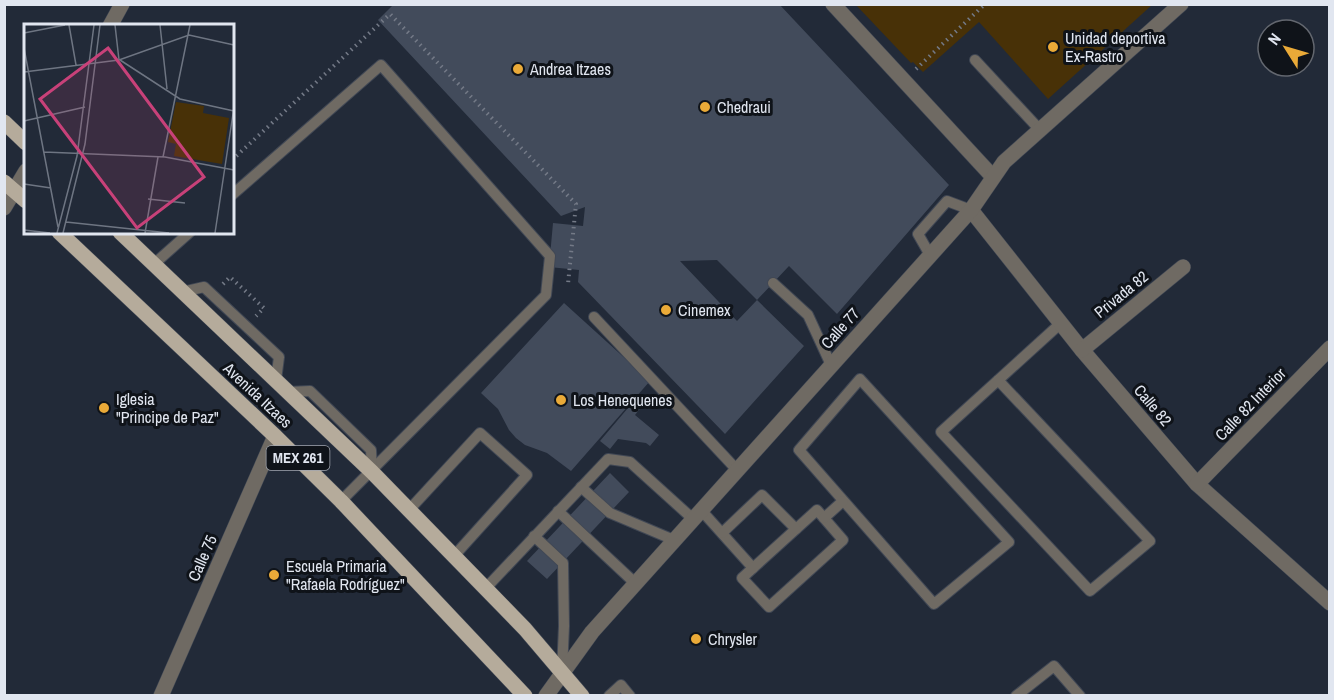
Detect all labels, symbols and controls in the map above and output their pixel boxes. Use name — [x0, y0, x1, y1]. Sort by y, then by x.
north arrow — [1256, 18, 1316, 78]
inset map — [24, 24, 234, 234]
place label: Unidad deportiva Ex-Rastro — [1065, 27, 1166, 67]
text: N — [1262, 29, 1286, 49]
marker: Unidad deportiva Ex-Rastro — [1046, 40, 1060, 54]
place label: Andrea Itzaes — [529, 58, 611, 80]
marker: Andrea Itzaes — [511, 62, 525, 76]
place label: Chedraui — [717, 96, 771, 118]
marker: Chedraui — [698, 100, 712, 114]
street label: Privada 82 — [1089, 265, 1153, 323]
place label: Cinemex — [678, 299, 731, 321]
marker: Cinemex — [659, 303, 673, 317]
street label: Calle 77 — [816, 303, 864, 353]
street label: Avenida Itzaes — [218, 357, 297, 433]
street label: Calle 82 Interior — [1210, 362, 1291, 445]
street label: Calle 82 — [1129, 379, 1177, 431]
place label: Iglesia "Principe de Paz" — [116, 388, 219, 428]
place label: Los Henequenes — [573, 389, 672, 411]
marker: Los Henequenes — [554, 393, 568, 407]
marker: Iglesia "Principe de Paz" — [97, 401, 111, 415]
road number: MEX 261 — [266, 446, 330, 470]
street label: Calle 75 — [182, 532, 222, 584]
place label: Escuela Primaria "Rafaela Rodríguez" — [286, 555, 405, 595]
marker: Escuela Primaria "Rafaela Rodríguez" — [267, 568, 281, 582]
place label: Chrysler — [708, 628, 757, 650]
marker: Chrysler — [689, 632, 703, 646]

